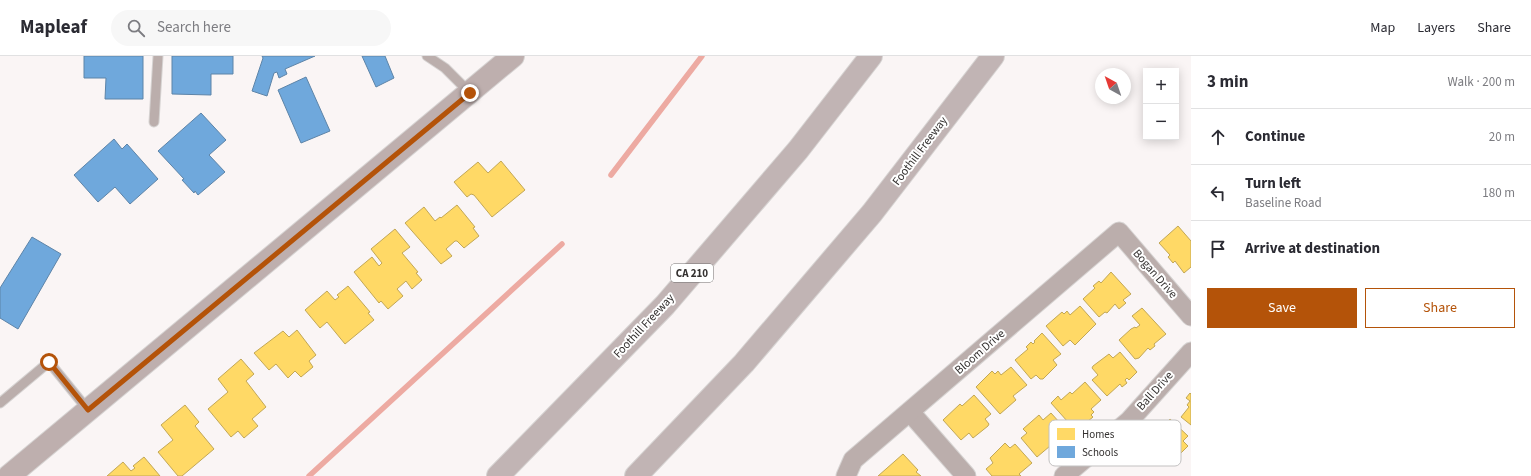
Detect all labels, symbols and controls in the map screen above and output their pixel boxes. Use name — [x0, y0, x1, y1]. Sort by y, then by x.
search box — [111, 10, 391, 46]
text: Mapleaf — [20, 14, 87, 41]
icon: search — [125, 17, 147, 39]
text: Search here — [157, 17, 231, 38]
text: Map — [1370, 18, 1395, 38]
text: Layers — [1417, 18, 1455, 38]
text: Share — [1477, 18, 1511, 38]
north arrow — [1095, 68, 1131, 104]
map controls — [1143, 68, 1179, 140]
button: + — [1143, 68, 1179, 104]
text: 3 min — [1207, 70, 1248, 94]
text: Walk · 200 m — [1447, 73, 1515, 91]
route end — [461, 84, 479, 102]
button: − — [1143, 104, 1179, 140]
street label: Foothill Freeway — [888, 113, 952, 189]
icon: ahead — [1207, 126, 1229, 148]
text: Continue — [1245, 126, 1305, 147]
text: 20 m — [1489, 128, 1515, 146]
text: Turn left — [1245, 173, 1301, 194]
icon: left — [1207, 182, 1229, 204]
text: 180 m — [1482, 184, 1515, 202]
text: Baseline Road — [1245, 194, 1322, 212]
icon: arrive — [1207, 238, 1229, 260]
text: Arrive at destination — [1245, 238, 1380, 259]
street label: Bogan Drive — [1129, 246, 1181, 302]
road number: CA 210 — [671, 264, 713, 282]
button: Save — [1207, 288, 1357, 328]
button: Share — [1365, 288, 1515, 328]
street label: Foothill Freeway — [610, 290, 679, 362]
street label: Bloom Drive — [951, 325, 1009, 379]
route start — [40, 353, 58, 371]
street label: Ball Drive — [1133, 368, 1177, 414]
legend — [1049, 420, 1181, 466]
text: Homes — [1082, 427, 1115, 442]
text: Schools — [1082, 445, 1119, 460]

